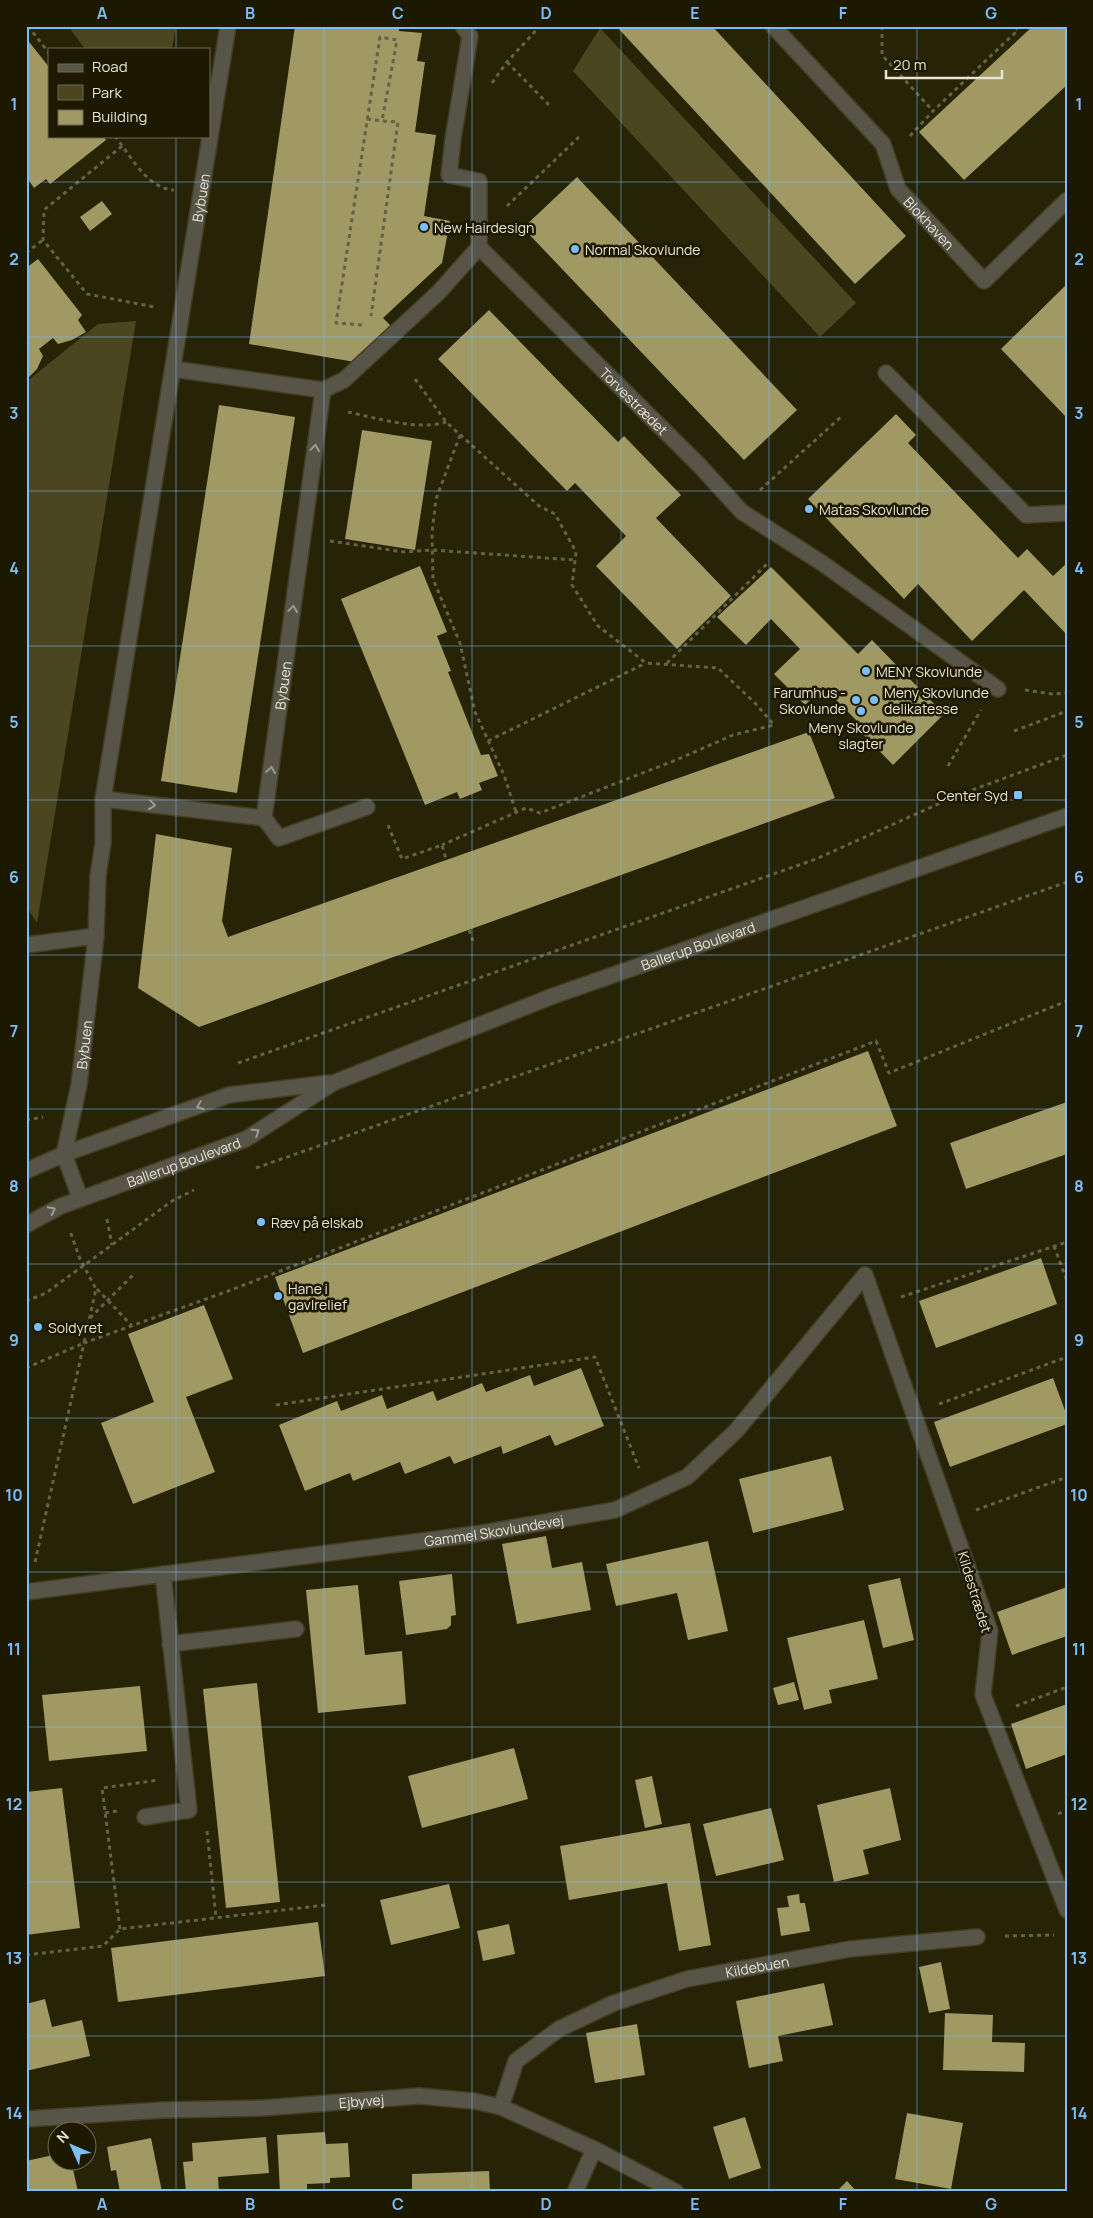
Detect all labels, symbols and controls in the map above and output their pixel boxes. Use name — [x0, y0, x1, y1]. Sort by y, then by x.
text: A — [97, 2, 108, 24]
text: B — [245, 2, 255, 24]
text: C — [392, 2, 404, 24]
text: D — [540, 2, 552, 24]
text: E — [690, 2, 700, 24]
text: F — [839, 2, 848, 24]
text: G — [985, 2, 997, 24]
legend — [48, 48, 210, 138]
scale bar — [886, 48, 1002, 80]
text: 20 m — [893, 54, 926, 75]
text: Road — [92, 56, 128, 77]
text: Park — [92, 82, 122, 103]
text: 1 — [10, 93, 18, 115]
text: 1 — [1075, 93, 1083, 115]
text: Building — [92, 106, 147, 127]
street label: Bybuen — [187, 172, 214, 223]
street label: Blokhaven — [900, 192, 959, 253]
place label: New Hairdesign — [434, 218, 534, 237]
marker: New Hairdesign — [418, 221, 430, 233]
place label: Normal Skovlunde — [585, 240, 701, 259]
marker: Normal Skovlunde — [569, 243, 581, 255]
text: 2 — [9, 248, 19, 270]
text: 2 — [1074, 248, 1084, 270]
street label: Torvestrædet — [596, 363, 673, 439]
text: 3 — [9, 402, 19, 424]
text: 3 — [1074, 402, 1084, 424]
one-way arrow — [309, 443, 320, 451]
place label: Matas Skovlunde — [819, 500, 929, 519]
marker: Matas Skovlunde — [803, 503, 815, 515]
text: 4 — [9, 557, 19, 579]
text: 4 — [1074, 557, 1084, 579]
one-way arrow — [288, 604, 298, 613]
street label: Bybuen — [270, 660, 295, 711]
place label: MENY Skovlunde — [876, 662, 982, 681]
marker: MENY Skovlunde — [860, 665, 872, 677]
place label: Farumhus - Skovlunde — [774, 683, 846, 718]
place label: Meny Skovlunde delikatesse — [884, 683, 989, 718]
marker: Farumhus - Skovlunde — [850, 694, 862, 706]
marker: Meny Skovlunde delikatesse — [868, 694, 880, 706]
marker: Meny Skovlunde slagter — [855, 705, 867, 717]
text: 5 — [9, 711, 19, 733]
text: 5 — [1074, 711, 1084, 733]
place label: Meny Skovlunde slagter — [809, 718, 913, 753]
one-way arrow — [265, 765, 276, 773]
place label: Center Syd — [936, 786, 1008, 805]
marker: Center Syd — [1012, 789, 1024, 801]
one-way arrow — [148, 799, 156, 810]
text: 6 — [9, 866, 19, 888]
text: 6 — [1074, 866, 1084, 888]
street label: Ballerup Boulevard — [638, 917, 757, 974]
street label: Bybuen — [71, 1019, 96, 1070]
text: 7 — [10, 1020, 18, 1042]
text: 7 — [1075, 1020, 1083, 1042]
one-way arrow — [196, 1100, 204, 1110]
one-way arrow — [251, 1129, 260, 1139]
street label: Ballerup Boulevard — [124, 1132, 243, 1191]
text: 8 — [9, 1175, 19, 1197]
text: 8 — [1074, 1175, 1084, 1197]
one-way arrow — [47, 1206, 56, 1216]
place label: Ræv på elskab — [271, 1213, 363, 1232]
marker: Ræv på elskab — [255, 1216, 267, 1228]
place label: Hane i gavlrelief — [288, 1279, 347, 1314]
marker: Hane i gavlrelief — [272, 1290, 284, 1302]
place label: Soldyret — [48, 1318, 103, 1337]
marker: Soldyret — [32, 1321, 44, 1333]
text: 9 — [9, 1329, 19, 1351]
text: 9 — [1074, 1329, 1084, 1351]
text: 10 — [5, 1484, 23, 1506]
text: 10 — [1070, 1484, 1088, 1506]
street label: Gammel Skovlundevej — [423, 1510, 565, 1550]
street label: Kildestrædet — [954, 1549, 997, 1635]
text: 11 — [7, 1638, 21, 1660]
text: 11 — [1072, 1638, 1086, 1660]
text: 12 — [6, 1793, 22, 1815]
text: 12 — [1071, 1793, 1087, 1815]
text: 13 — [6, 1947, 22, 1969]
text: 13 — [1071, 1947, 1087, 1969]
street label: Kildebuen — [724, 1951, 790, 1981]
street label: Ejbyvej — [338, 2089, 385, 2112]
text: 14 — [6, 2102, 22, 2124]
text: 14 — [1071, 2102, 1087, 2124]
north arrow — [48, 2120, 98, 2170]
text: N — [52, 2126, 73, 2147]
text: A — [97, 2193, 108, 2215]
text: B — [245, 2193, 255, 2215]
text: C — [392, 2193, 404, 2215]
text: D — [540, 2193, 552, 2215]
text: E — [690, 2193, 700, 2215]
text: F — [839, 2193, 848, 2215]
text: G — [985, 2193, 997, 2215]

